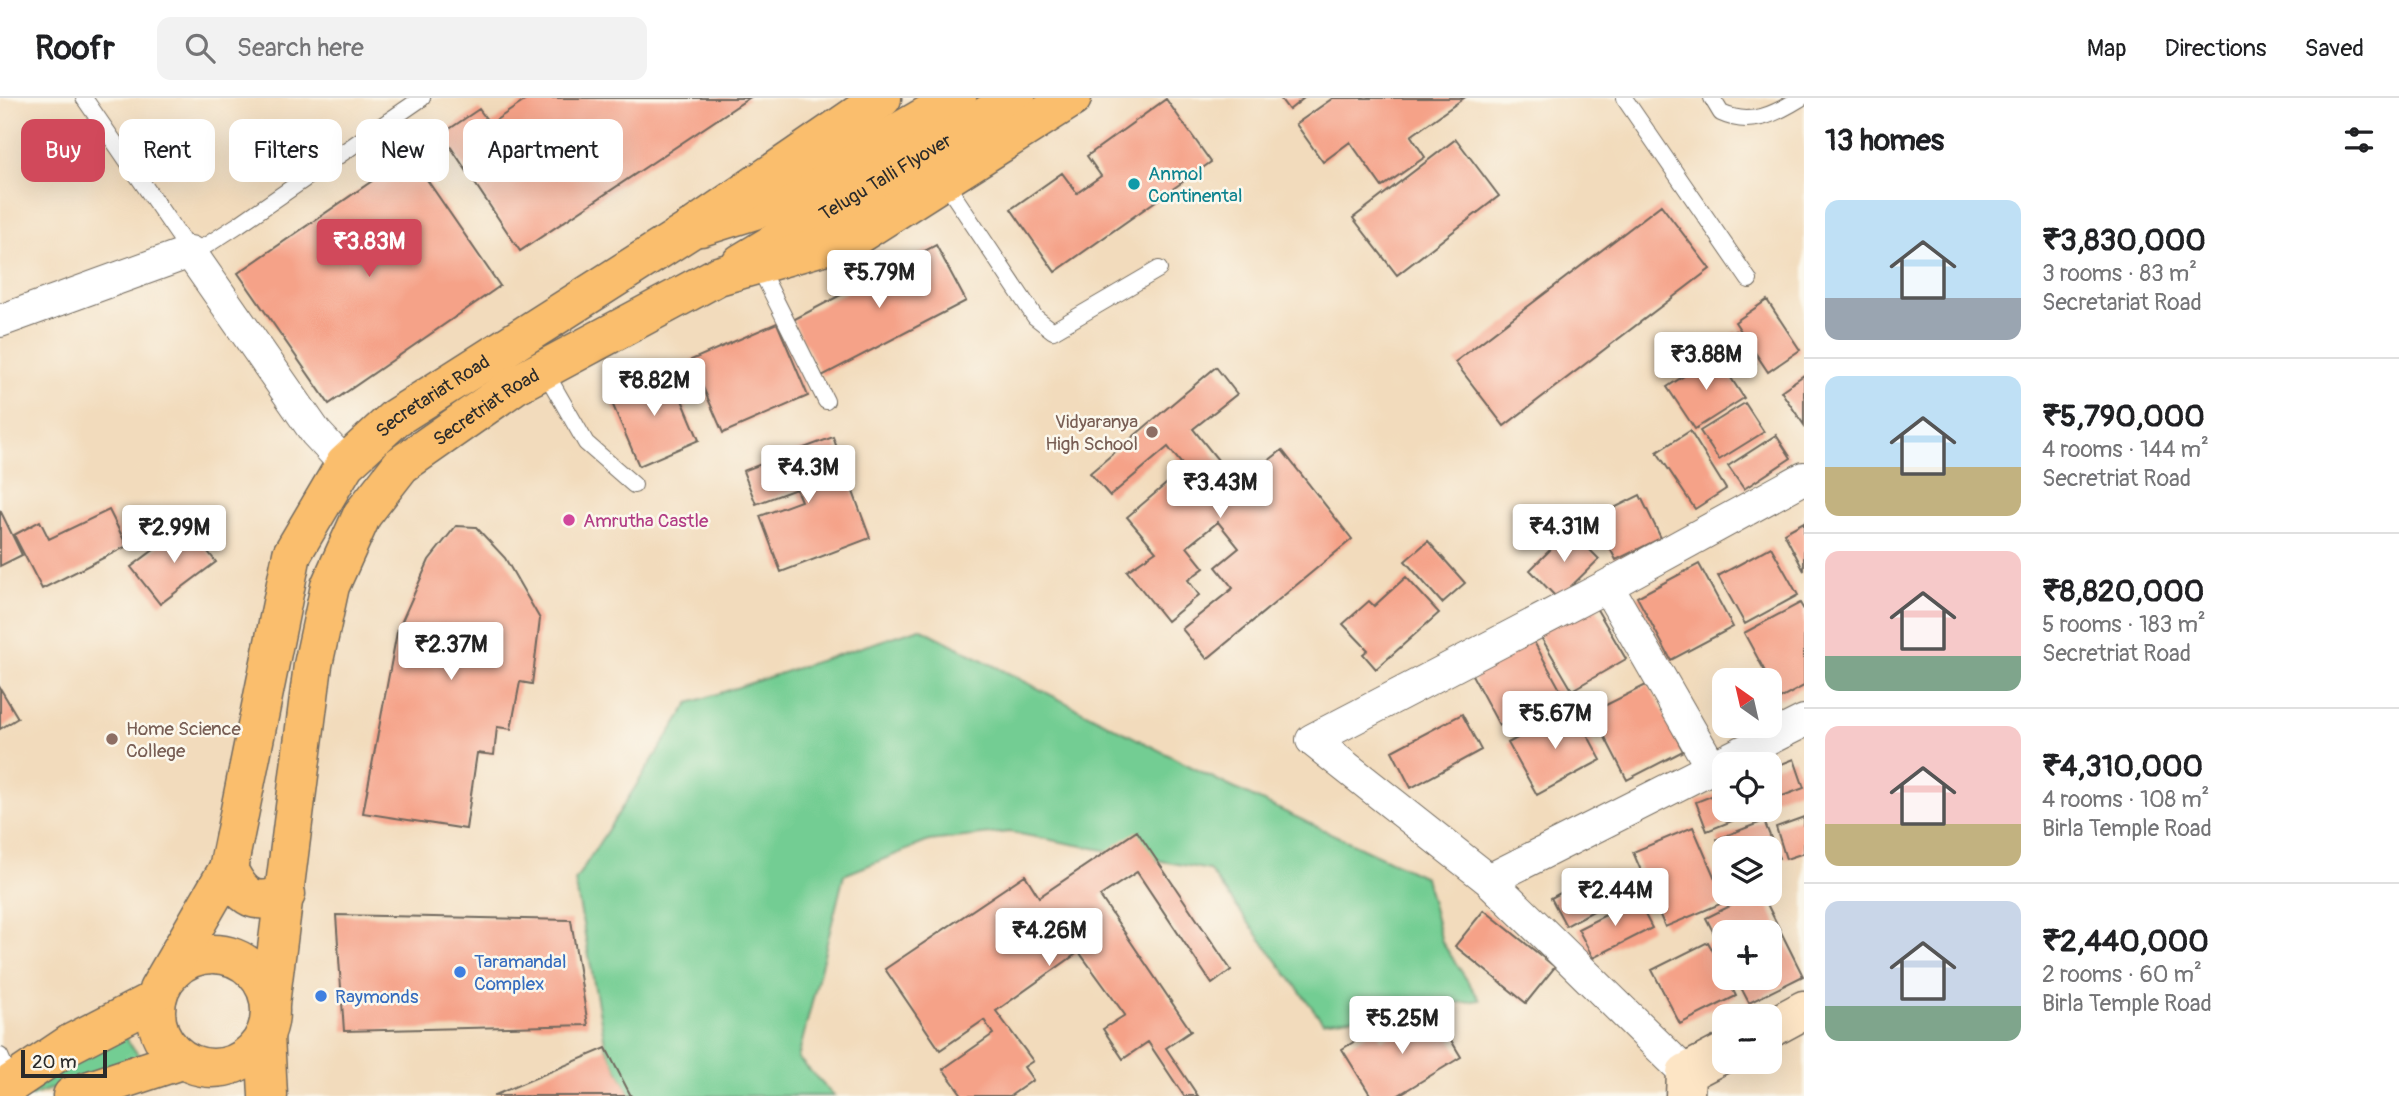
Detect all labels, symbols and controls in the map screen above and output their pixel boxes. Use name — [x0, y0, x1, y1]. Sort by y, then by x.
search box — [157, 17, 647, 80]
text: Roofr — [35, 28, 115, 69]
icon: search — [181, 29, 219, 67]
text: Search here — [237, 32, 364, 64]
text: Map — [2087, 34, 2127, 63]
text: Directions — [2165, 34, 2266, 63]
text: Saved — [2304, 34, 2364, 63]
chip: Buy — [21, 119, 105, 182]
chip: Rent — [119, 119, 215, 182]
chip: Filters — [229, 119, 342, 182]
chip: New — [356, 119, 449, 182]
chip: Apartment — [463, 119, 623, 182]
icon: filters — [2340, 121, 2378, 159]
text: 13 homes — [1825, 122, 1944, 159]
street label: Telugu Talli Flyover — [815, 128, 956, 226]
place label: Anmol Continental — [1148, 162, 1242, 208]
marker: Anmol Continental — [1126, 176, 1142, 192]
pin: ₹3.83M — [312, 220, 426, 279]
text: ₹3,830,000 — [2042, 222, 2206, 259]
text: ₹3.83M — [333, 227, 405, 256]
icon: home — [1881, 228, 1965, 312]
pin: ₹5.79M — [822, 250, 936, 310]
text: ₹5.79M — [843, 258, 915, 287]
text: 3 rooms · 83 m² — [2042, 259, 2197, 288]
text: Secretariat Road — [2042, 288, 2202, 317]
pin: ₹3.88M — [1649, 332, 1763, 392]
text: ₹3.88M — [1670, 340, 1742, 369]
street label: Secretariat Road — [371, 350, 494, 443]
pin: ₹8.82M — [597, 358, 711, 418]
street label: Secretriat Road — [429, 363, 544, 452]
text: ₹8.82M — [618, 366, 690, 395]
text: ₹5,790,000 — [2042, 398, 2205, 435]
icon: home — [1881, 404, 1965, 488]
place label: Vidyaranya High School — [1045, 410, 1138, 456]
marker: Vidyaranya High School — [1144, 424, 1160, 440]
text: 4 rooms · 144 m² — [2042, 435, 2209, 464]
pin: ₹4.3M — [759, 446, 857, 505]
text: ₹4.3M — [777, 453, 839, 482]
pin: ₹3.43M — [1163, 460, 1277, 520]
text: Secretriat Road — [2042, 464, 2191, 493]
text: ₹3.43M — [1183, 468, 1257, 497]
pin: ₹4.31M — [1507, 504, 1621, 564]
pin: ₹2.99M — [117, 505, 231, 565]
place label: Amrutha Castle — [583, 509, 709, 533]
marker: Amrutha Castle — [561, 512, 577, 528]
text: ₹4.31M — [1529, 512, 1599, 541]
text: ₹2.99M — [138, 513, 210, 542]
text: ₹8,820,000 — [2042, 573, 2204, 610]
icon: home — [1881, 579, 1965, 663]
text: 5 rooms · 183 m² — [2042, 610, 2206, 639]
pin: ₹2.37M — [394, 622, 508, 682]
text: ₹2.37M — [414, 630, 488, 659]
text: Secretriat Road — [2042, 639, 2191, 668]
north arrow — [1712, 668, 1782, 738]
map controls — [1712, 668, 1782, 1074]
pin: ₹5.67M — [1498, 692, 1612, 751]
text: ₹5.67M — [1518, 699, 1592, 728]
place label: Home Science College — [126, 717, 242, 763]
marker: Home Science College — [104, 731, 120, 747]
text: ₹4,310,000 — [2042, 748, 2203, 785]
button: locate — [1712, 752, 1782, 822]
icon: home — [1881, 754, 1965, 838]
text: 4 rooms · 108 m² — [2042, 785, 2209, 814]
text: Birla Temple Road — [2042, 814, 2212, 843]
button: layers — [1712, 836, 1782, 906]
pin: ₹2.44M — [1558, 868, 1672, 928]
text: ₹2.44M — [1578, 876, 1652, 905]
pin: ₹4.26M — [992, 908, 1106, 968]
text: ₹4.26M — [1012, 916, 1086, 945]
button: + — [1712, 920, 1782, 990]
text: ₹2,440,000 — [2042, 923, 2209, 960]
icon: home — [1881, 929, 1965, 1013]
place label: Taramandal Complex — [474, 950, 566, 996]
text: 2 rooms · 60 m² — [2042, 960, 2202, 989]
marker: Taramandal Complex — [452, 964, 468, 980]
place label: Raymonds — [335, 985, 419, 1009]
marker: Raymonds — [313, 988, 329, 1004]
text: Birla Temple Road — [2042, 989, 2212, 1018]
pin: ₹5.25M — [1345, 996, 1459, 1056]
text: ₹5.25M — [1365, 1004, 1439, 1033]
button: − — [1712, 1004, 1782, 1074]
scale bar — [21, 1047, 107, 1079]
text: 20 m — [32, 1050, 77, 1074]

